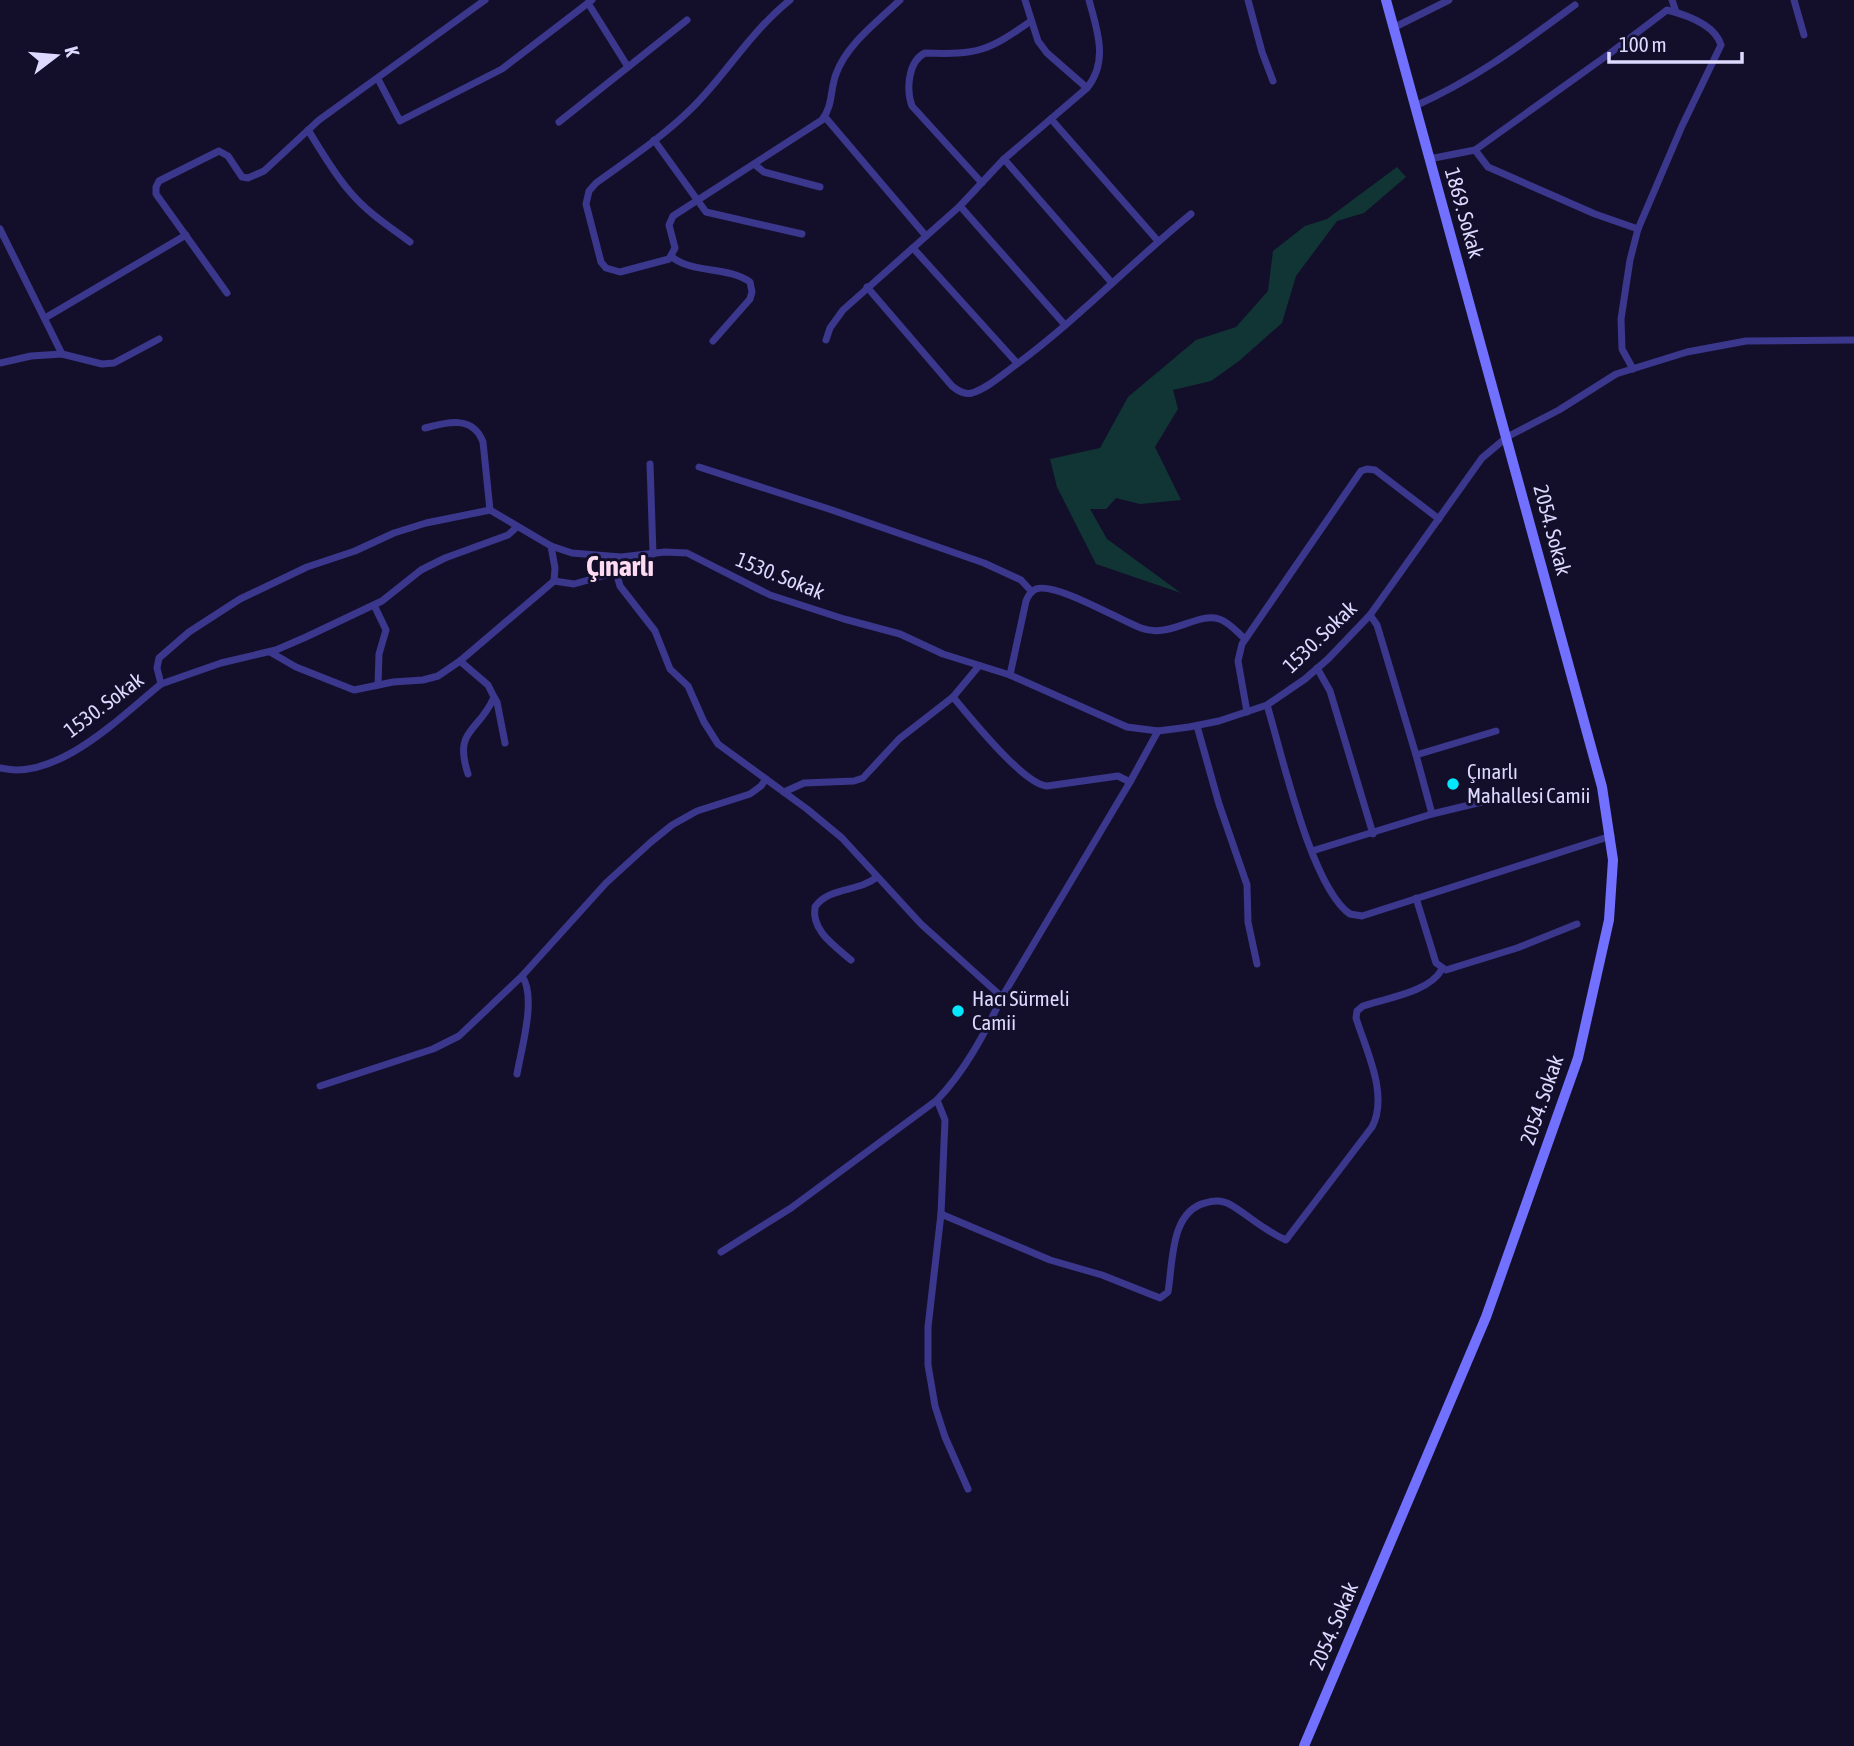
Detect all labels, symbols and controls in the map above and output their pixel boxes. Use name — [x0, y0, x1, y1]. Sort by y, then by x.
north arrow — [21, 21, 91, 91]
scale bar — [1609, 21, 1742, 65]
text: 100 m — [1619, 32, 1667, 56]
text: K — [60, 44, 84, 59]
street label: 1869. Sokak — [1441, 165, 1489, 261]
street label: 2054. Sokak — [1529, 482, 1577, 578]
street label: 1530. Sokak — [733, 547, 828, 604]
district label: Çınarlı — [586, 550, 654, 582]
street label: 1530. Sokak — [1278, 595, 1361, 677]
street label: 1530. Sokak — [59, 667, 148, 742]
place label: Çınarlı Mahallesi Camii — [1467, 759, 1590, 807]
marker: Çınarlı Mahallesi Camii — [1445, 776, 1461, 792]
place label: Hacı Sürmeli Camii — [972, 986, 1070, 1034]
marker: Hacı Sürmeli Camii — [950, 1003, 966, 1019]
street label: 2054. Sokak — [1515, 1052, 1568, 1148]
street label: 2054. Sokak — [1304, 1578, 1362, 1673]

